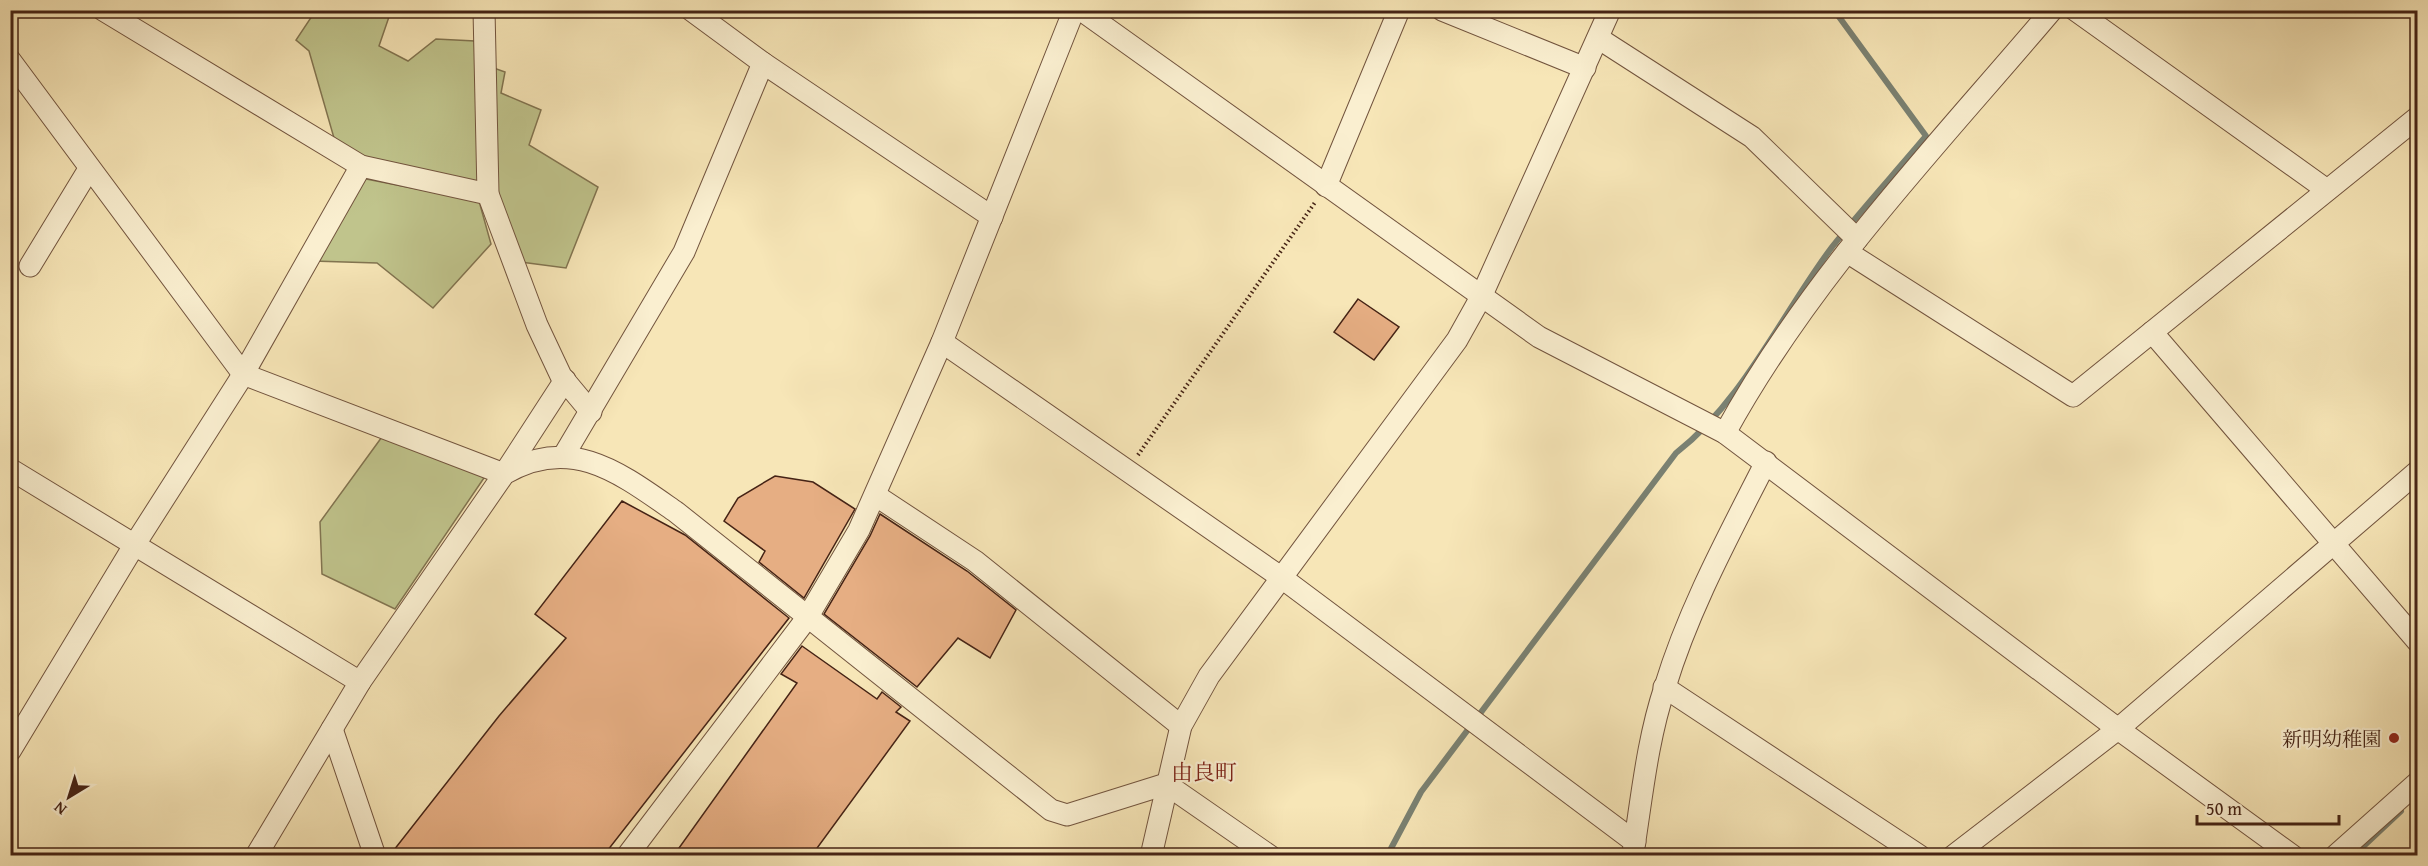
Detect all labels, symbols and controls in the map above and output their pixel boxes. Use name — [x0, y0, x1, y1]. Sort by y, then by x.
place label: 新明幼稚園 — [2282, 724, 2382, 753]
marker: 新明幼稚園 — [2387, 731, 2401, 745]
district label: 由良町 — [1171, 756, 1237, 788]
north arrow — [39, 767, 99, 827]
scale bar — [2197, 788, 2340, 826]
text: 50 m — [2206, 795, 2242, 822]
text: N — [48, 796, 71, 822]

